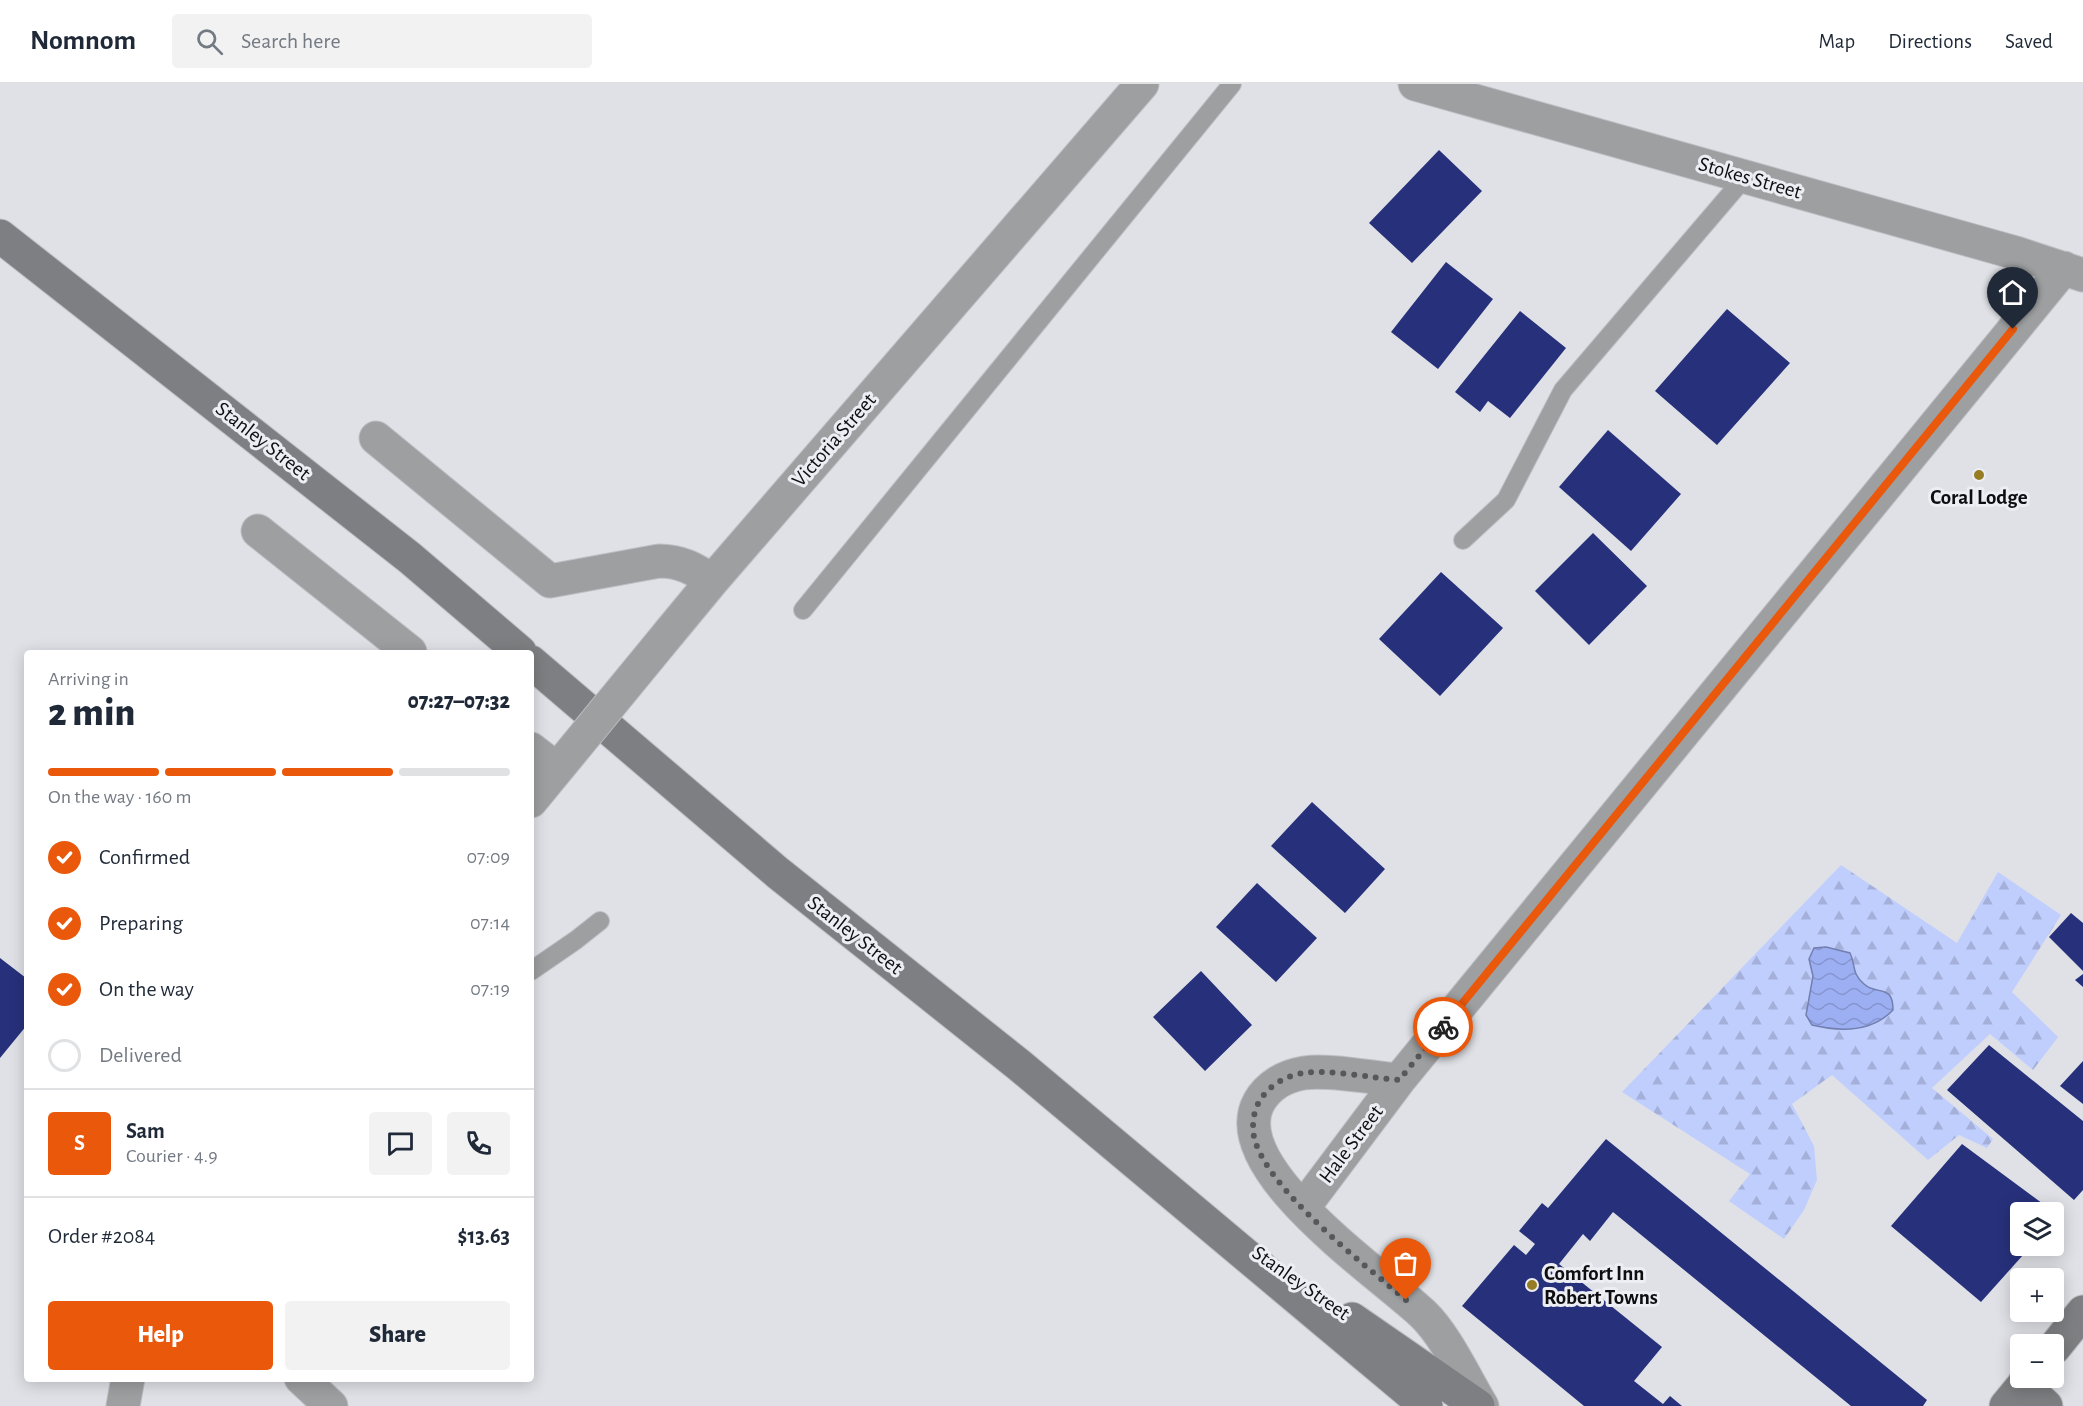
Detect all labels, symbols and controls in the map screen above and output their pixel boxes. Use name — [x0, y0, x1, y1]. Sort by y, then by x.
search box — [172, 14, 592, 68]
icon: search — [193, 25, 226, 58]
text: Nomnom — [30, 27, 136, 55]
text: Search here — [241, 30, 341, 52]
text: Map — [1819, 31, 1855, 52]
text: Directions — [1888, 31, 1972, 52]
text: Saved — [2005, 31, 2053, 52]
street label: Stokes Street — [1696, 153, 1804, 203]
pin — [1987, 267, 2038, 329]
icon: home — [1996, 276, 2029, 309]
street label: Victoria Street — [788, 389, 880, 491]
street label: Stanley Street — [212, 398, 314, 484]
marker: Coral Lodge — [1972, 468, 1986, 482]
place label: Coral Lodge — [1930, 487, 2028, 508]
text: Arriving in — [48, 669, 129, 689]
text: 07:27–07:32 — [407, 690, 510, 712]
text: 2 min — [48, 694, 135, 733]
text: On the way · 160 m — [48, 787, 192, 807]
icon: check — [48, 841, 81, 874]
text: Confirmed — [99, 846, 190, 868]
text: 07:09 — [467, 847, 510, 867]
street label: Stanley Street — [804, 892, 906, 978]
icon: check — [48, 907, 81, 940]
text: Preparing — [99, 912, 183, 934]
text: 07:14 — [470, 913, 510, 933]
icon: check — [48, 973, 81, 1006]
text: On the way — [99, 978, 194, 1000]
text: 07:19 — [470, 979, 510, 999]
courier — [1413, 997, 1473, 1057]
icon: bike — [1427, 1011, 1460, 1044]
text: Delivered — [99, 1044, 182, 1066]
street label: Hale Street — [1315, 1101, 1387, 1187]
button: chat — [369, 1112, 432, 1175]
button: phone — [447, 1112, 510, 1175]
text: Sam — [126, 1120, 165, 1142]
text: S — [74, 1132, 85, 1154]
text: Courier · 4.9 — [126, 1146, 218, 1166]
map controls — [2010, 1202, 2064, 1388]
button: layers — [2010, 1202, 2064, 1256]
text: Order #2084 — [48, 1225, 155, 1247]
text: $13.63 — [458, 1225, 510, 1247]
pin — [1380, 1238, 1431, 1300]
street label: Stanley Street — [1248, 1242, 1354, 1324]
icon: bag — [1389, 1247, 1422, 1280]
place label: Comfort Inn Robert Towns — [1544, 1263, 1658, 1308]
button: + — [2010, 1268, 2064, 1322]
marker: Comfort Inn Robert Towns — [1525, 1278, 1539, 1292]
button: Help — [48, 1301, 273, 1370]
button: Share — [285, 1301, 510, 1370]
button: − — [2010, 1334, 2064, 1388]

